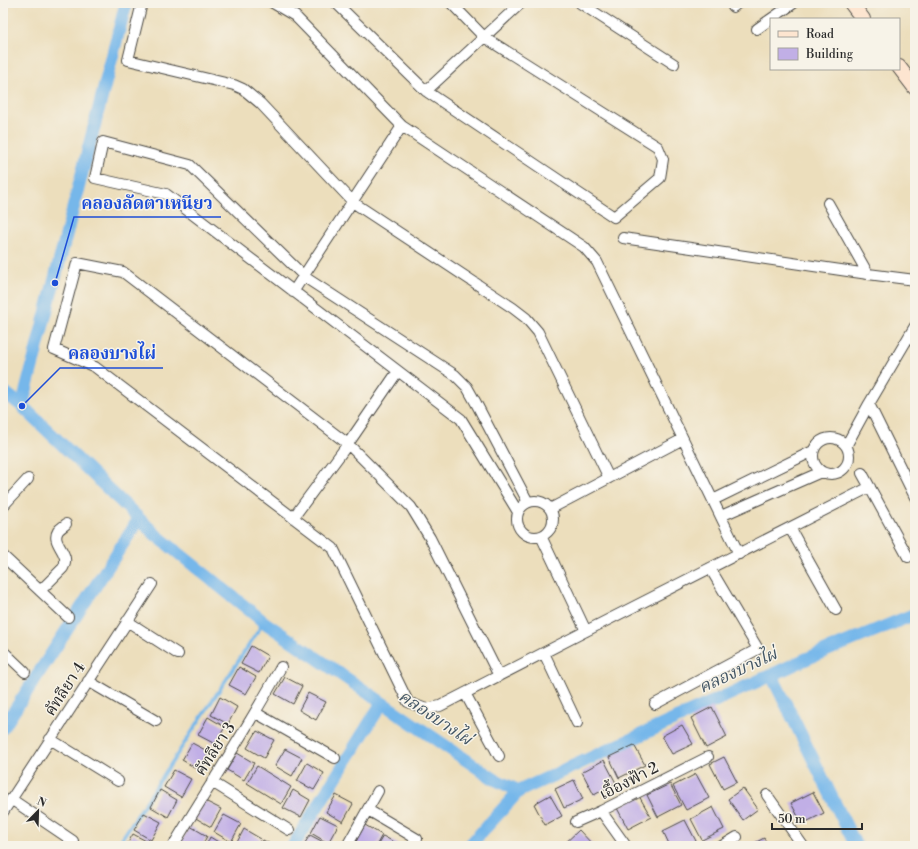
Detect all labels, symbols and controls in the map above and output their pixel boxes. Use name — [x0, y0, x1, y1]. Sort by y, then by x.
legend — [770, 18, 900, 70]
text: Road — [806, 27, 834, 42]
text: Building — [805, 47, 854, 62]
callout: คลองลัดตาเหนียว — [74, 188, 221, 217]
text: คลองลัดตาเหนียว — [81, 193, 213, 215]
callout: คลองบางไผ่ — [60, 339, 163, 368]
text: คลองบางไผ่ — [68, 341, 156, 365]
water label: คลองบางไผ่ — [694, 640, 783, 699]
street label: คัทลียา 4 — [40, 658, 90, 720]
water label: คลองบางไผ่ — [394, 684, 480, 752]
street label: คัทลียา 3 — [190, 718, 240, 779]
street label: เอื้องฟ้า 2 — [595, 756, 662, 804]
north arrow — [18, 791, 58, 831]
text: N — [35, 795, 49, 811]
scale bar — [772, 805, 862, 831]
text: 50 m — [778, 812, 806, 827]

